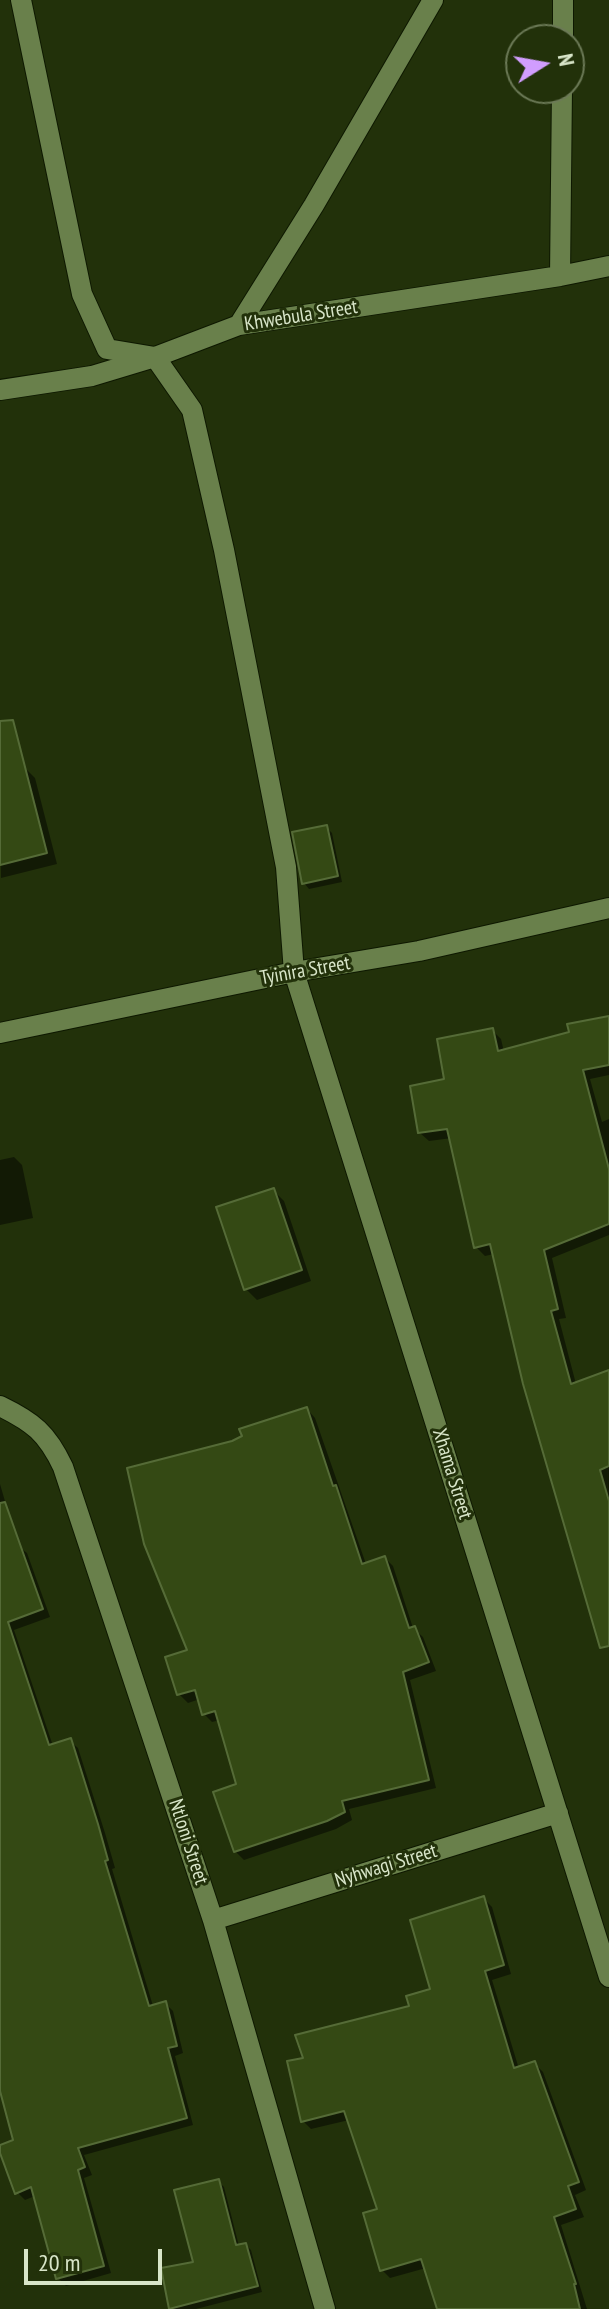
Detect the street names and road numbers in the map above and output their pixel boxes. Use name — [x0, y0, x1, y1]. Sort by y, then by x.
street label: Khwebula Street — [243, 295, 359, 337]
street label: Tyinira Street — [258, 951, 352, 991]
street label: Xhama Street — [427, 1426, 477, 1522]
street label: Ntloni Street — [163, 1796, 213, 1888]
street label: Nyhwagi Street — [332, 1839, 440, 1893]

